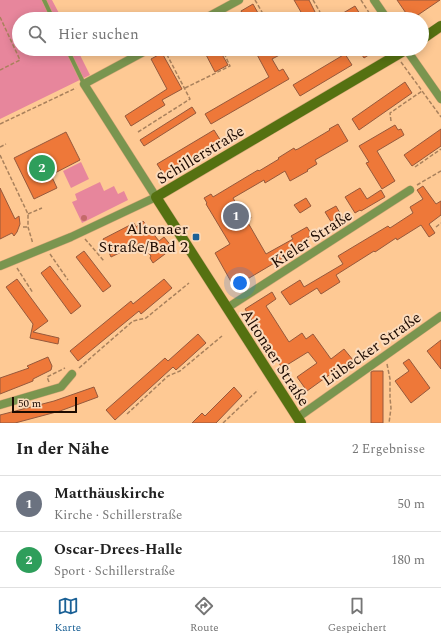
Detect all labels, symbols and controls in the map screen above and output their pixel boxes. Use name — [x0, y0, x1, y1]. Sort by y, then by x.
search box — [12, 12, 429, 56]
icon: search — [26, 23, 48, 45]
text: Hier suchen — [58, 23, 139, 46]
street label: Schillerstraße — [152, 119, 249, 191]
pin: 2 — [29, 153, 55, 183]
pin: 1 — [223, 201, 249, 231]
street label: Kieler Straße — [266, 203, 357, 274]
place label: Altonaer Straße/Bad 2 — [98, 217, 188, 259]
marker: Altonaer Straße/Bad 2 — [191, 232, 201, 242]
your location — [230, 273, 250, 293]
street label: Altonaer Straße — [235, 304, 316, 411]
street label: Lübecker Straße — [317, 306, 426, 392]
scale bar — [12, 395, 77, 414]
text: 50 m — [18, 395, 41, 412]
text: In der Nähe — [16, 436, 109, 462]
text: 2 Ergebnisse — [352, 439, 425, 459]
text: Matthäuskirche — [54, 482, 165, 505]
text: 1 — [25, 494, 33, 514]
text: 50 m — [398, 494, 425, 514]
text: Kirche · Schillerstraße — [54, 505, 182, 525]
text: Oscar-Drees-Halle — [54, 538, 182, 561]
text: 2 — [25, 550, 33, 570]
text: 180 m — [391, 550, 425, 570]
text: Sport · Schillerstraße — [54, 561, 175, 581]
tab: Karte — [54, 595, 81, 636]
tab: Route — [190, 595, 219, 636]
tab: Gespeichert — [328, 595, 386, 636]

